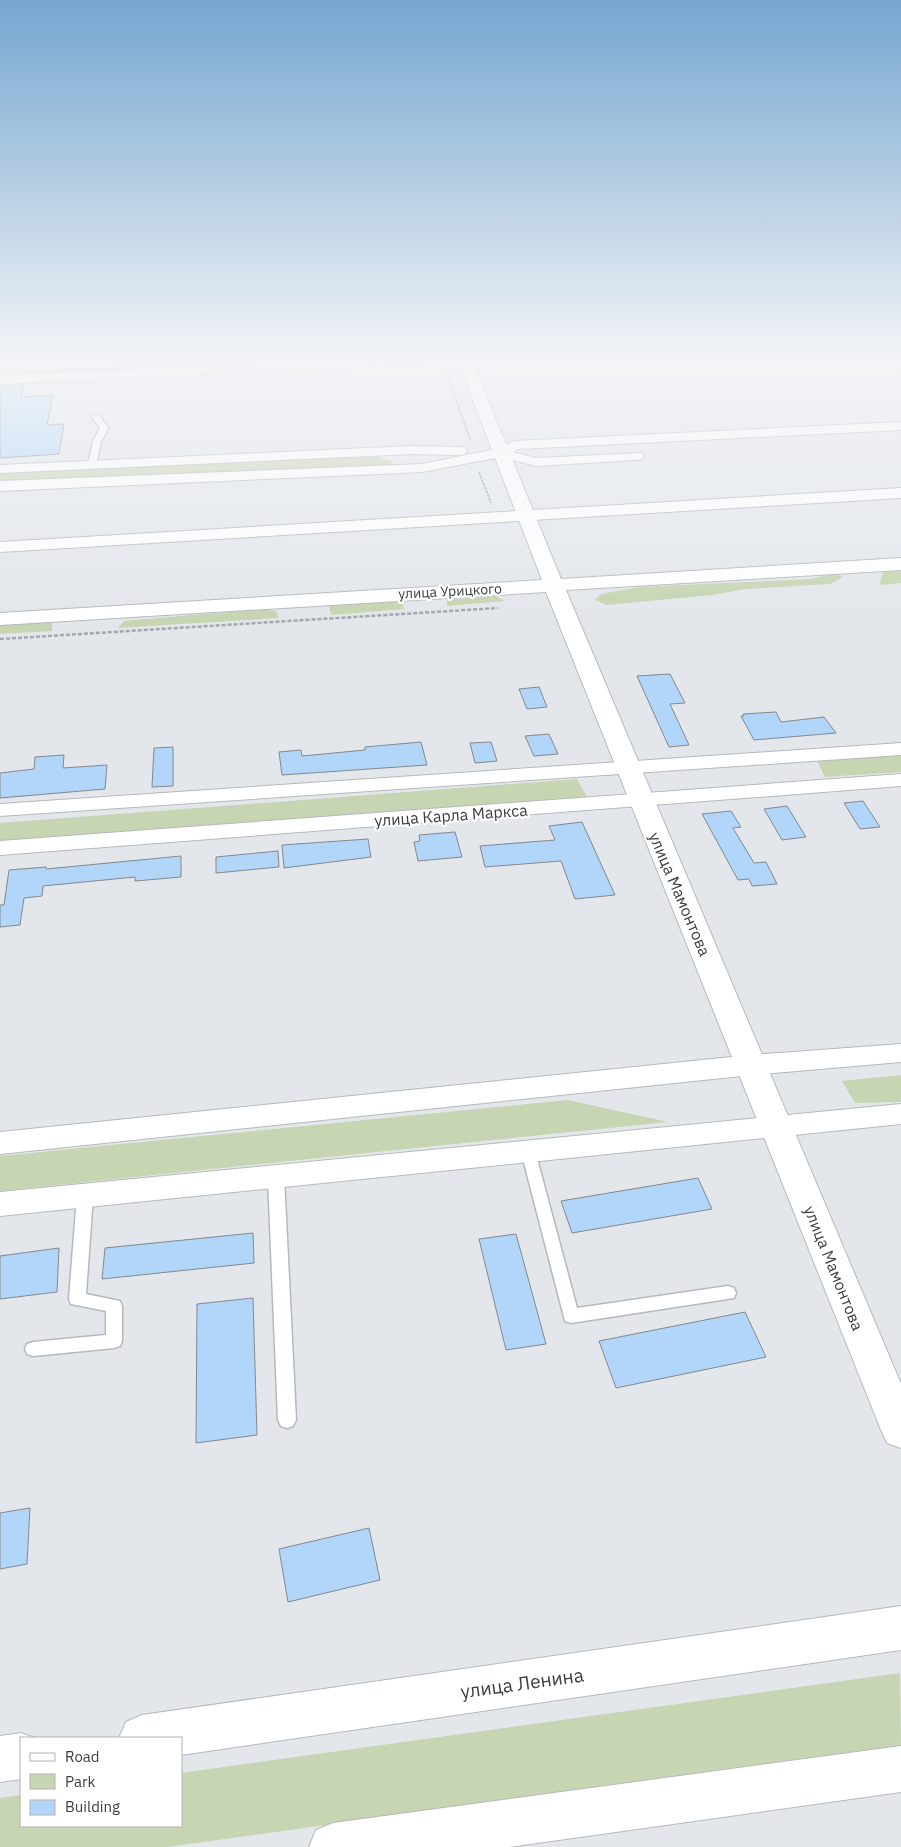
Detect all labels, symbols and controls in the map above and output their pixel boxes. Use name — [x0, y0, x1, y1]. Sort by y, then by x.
street label: улица Урицкого — [398, 579, 502, 603]
street label: улица Карла Маркса — [374, 800, 529, 830]
street label: улица Мамонтова — [645, 829, 715, 959]
street label: улица Мамонтова — [800, 1203, 868, 1334]
street label: улица Ленина — [459, 1662, 585, 1704]
legend — [20, 1737, 182, 1827]
text: Road — [65, 1747, 100, 1766]
text: Park — [65, 1772, 95, 1791]
text: Building — [65, 1797, 120, 1816]

